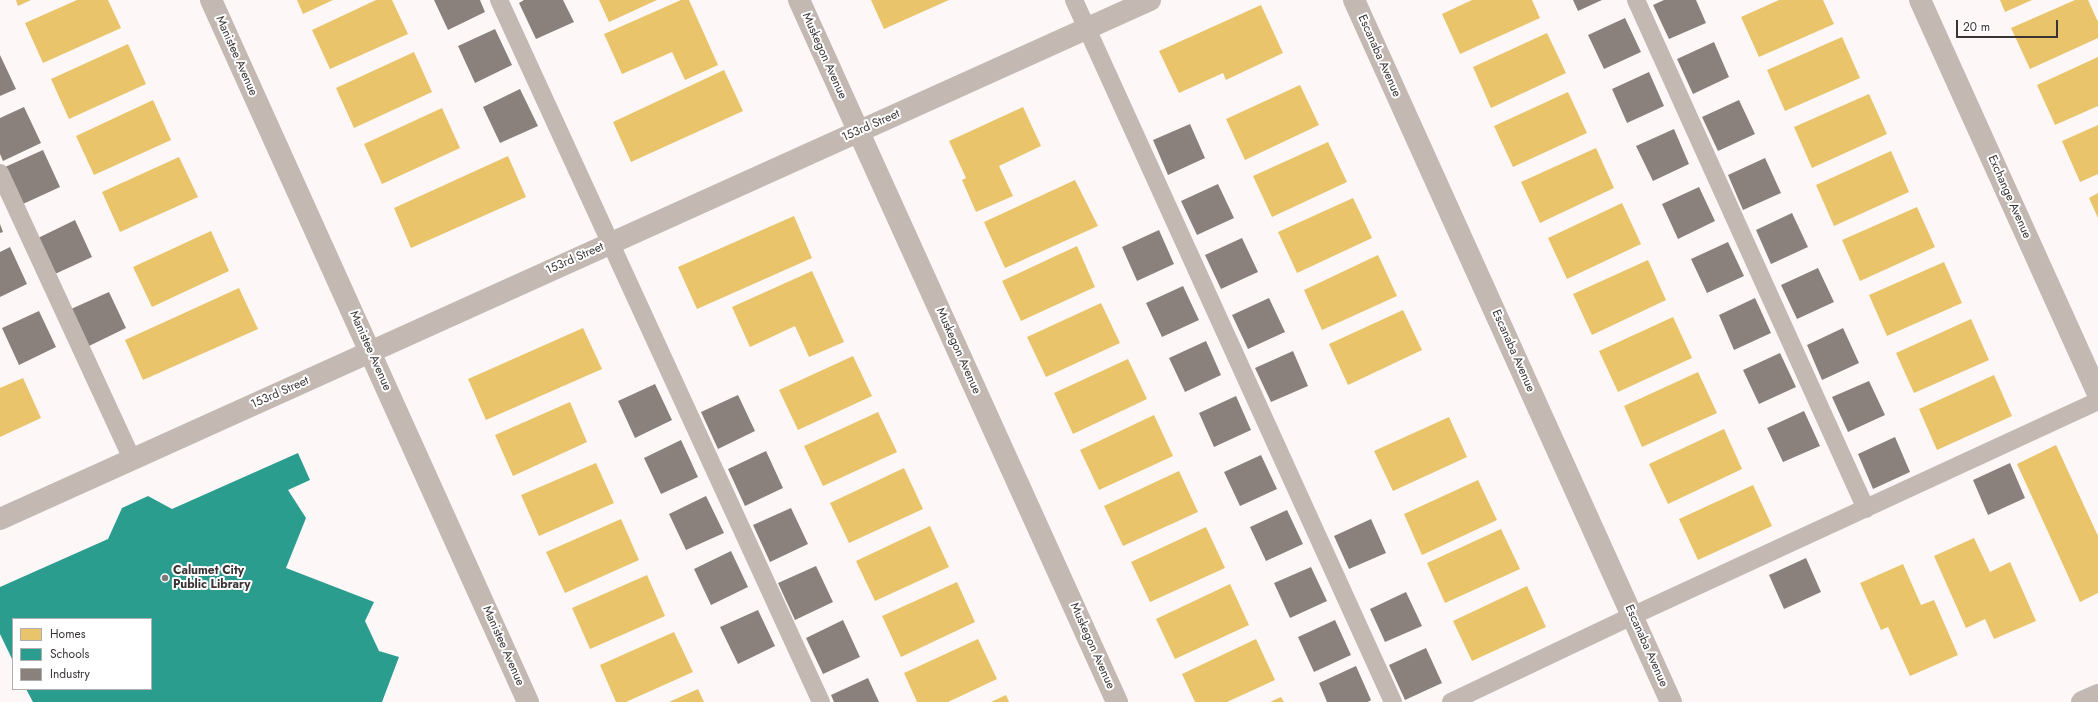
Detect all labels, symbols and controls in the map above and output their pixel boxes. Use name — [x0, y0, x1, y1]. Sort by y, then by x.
street label: Muskegon Avenue — [799, 11, 849, 101]
scale bar — [1958, 12, 2060, 38]
street label: Escanaba Avenue — [1354, 13, 1404, 99]
street label: Manistee Avenue — [212, 14, 260, 98]
text: 20 m — [1963, 18, 1990, 36]
street label: 153rd Street — [840, 107, 902, 145]
street label: Exchange Avenue — [1984, 153, 2034, 241]
street label: 153rd Street — [544, 240, 606, 278]
street label: Muskegon Avenue — [933, 306, 983, 396]
street label: Escanaba Avenue — [1488, 308, 1538, 394]
street label: Manistee Avenue — [346, 309, 394, 393]
street label: 153rd Street — [249, 374, 311, 412]
place label: Calumet City Public Library — [173, 564, 251, 592]
marker: Calumet City Public Library — [160, 573, 170, 583]
street label: Muskegon Avenue — [1067, 601, 1117, 691]
street label: Escanaba Avenue — [1621, 603, 1671, 689]
street label: Manistee Avenue — [479, 604, 527, 688]
legend — [12, 618, 152, 690]
text: Homes — [50, 625, 86, 643]
text: Schools — [50, 645, 89, 663]
text: Industry — [50, 665, 90, 683]

